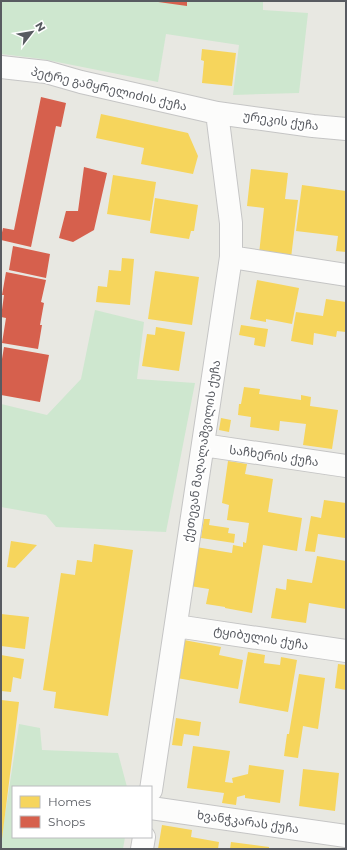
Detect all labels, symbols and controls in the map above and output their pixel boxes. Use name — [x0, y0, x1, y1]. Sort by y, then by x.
north arrow — [12, 12, 52, 52]
text: N — [32, 19, 49, 34]
street label: პეტრე გამყრელიძის ქუჩა — [29, 63, 189, 115]
street label: ურეკის ქუჩა — [242, 108, 320, 133]
street label: ქეთევან მაღალაშვილის ქუჩა — [180, 359, 224, 543]
street label: საჩხერის ქუჩა — [228, 442, 320, 469]
street label: ტყიბულის ქუჩა — [212, 623, 310, 653]
legend — [12, 786, 152, 838]
text: Homes — [48, 794, 91, 809]
street label: ხვანჭკარას ქუჩა — [196, 807, 300, 836]
text: Shops — [48, 814, 85, 829]

